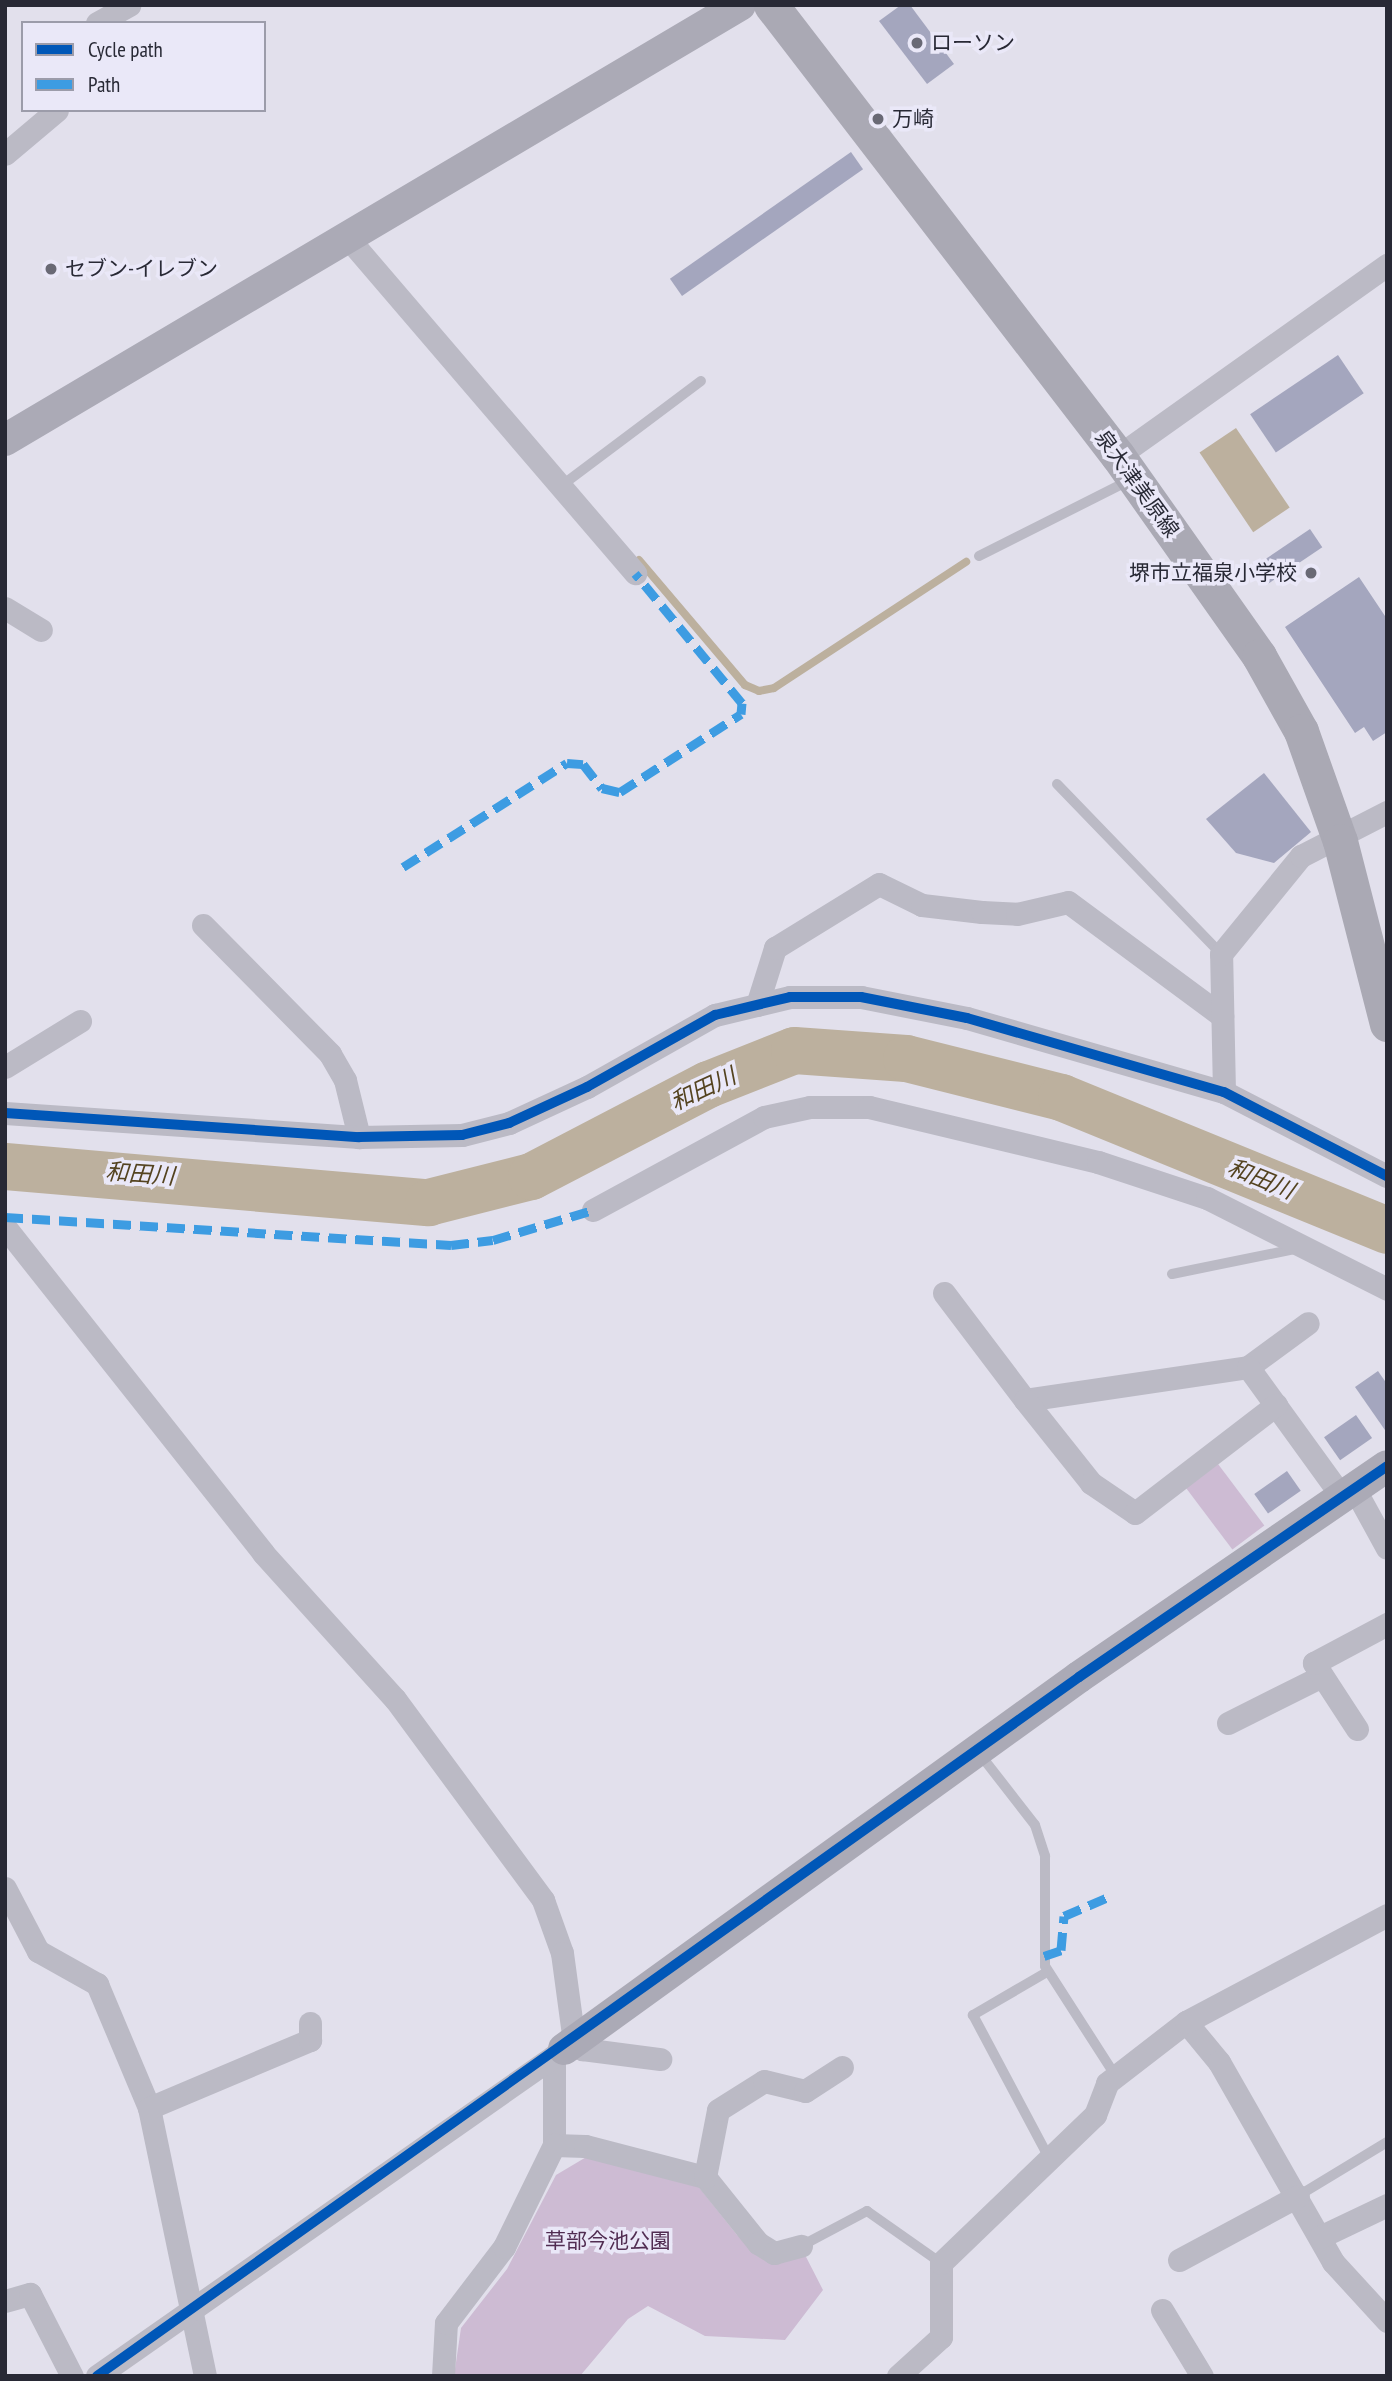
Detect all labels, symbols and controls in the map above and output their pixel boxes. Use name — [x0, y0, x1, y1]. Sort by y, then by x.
legend — [21, 21, 266, 112]
place label: ローソン — [931, 30, 1015, 56]
marker: ローソン — [909, 35, 925, 51]
text: Cycle path — [88, 36, 163, 63]
text: Path — [88, 71, 120, 98]
place label: 万崎 — [892, 106, 934, 132]
marker: 万崎 — [870, 111, 886, 127]
place label: セブン-イレブン — [65, 256, 218, 282]
marker: セブン-イレブン — [43, 261, 59, 277]
street label: 泉大津美原線 — [1090, 426, 1184, 542]
place label: 堺市立福泉小学校 — [1129, 560, 1297, 586]
marker: 堺市立福泉小学校 — [1303, 565, 1319, 581]
water label: 和田川 — [666, 1062, 740, 1116]
water label: 和田川 — [1224, 1153, 1298, 1205]
water label: 和田川 — [105, 1158, 175, 1190]
park label: 草部今池公園 — [545, 2228, 671, 2254]

